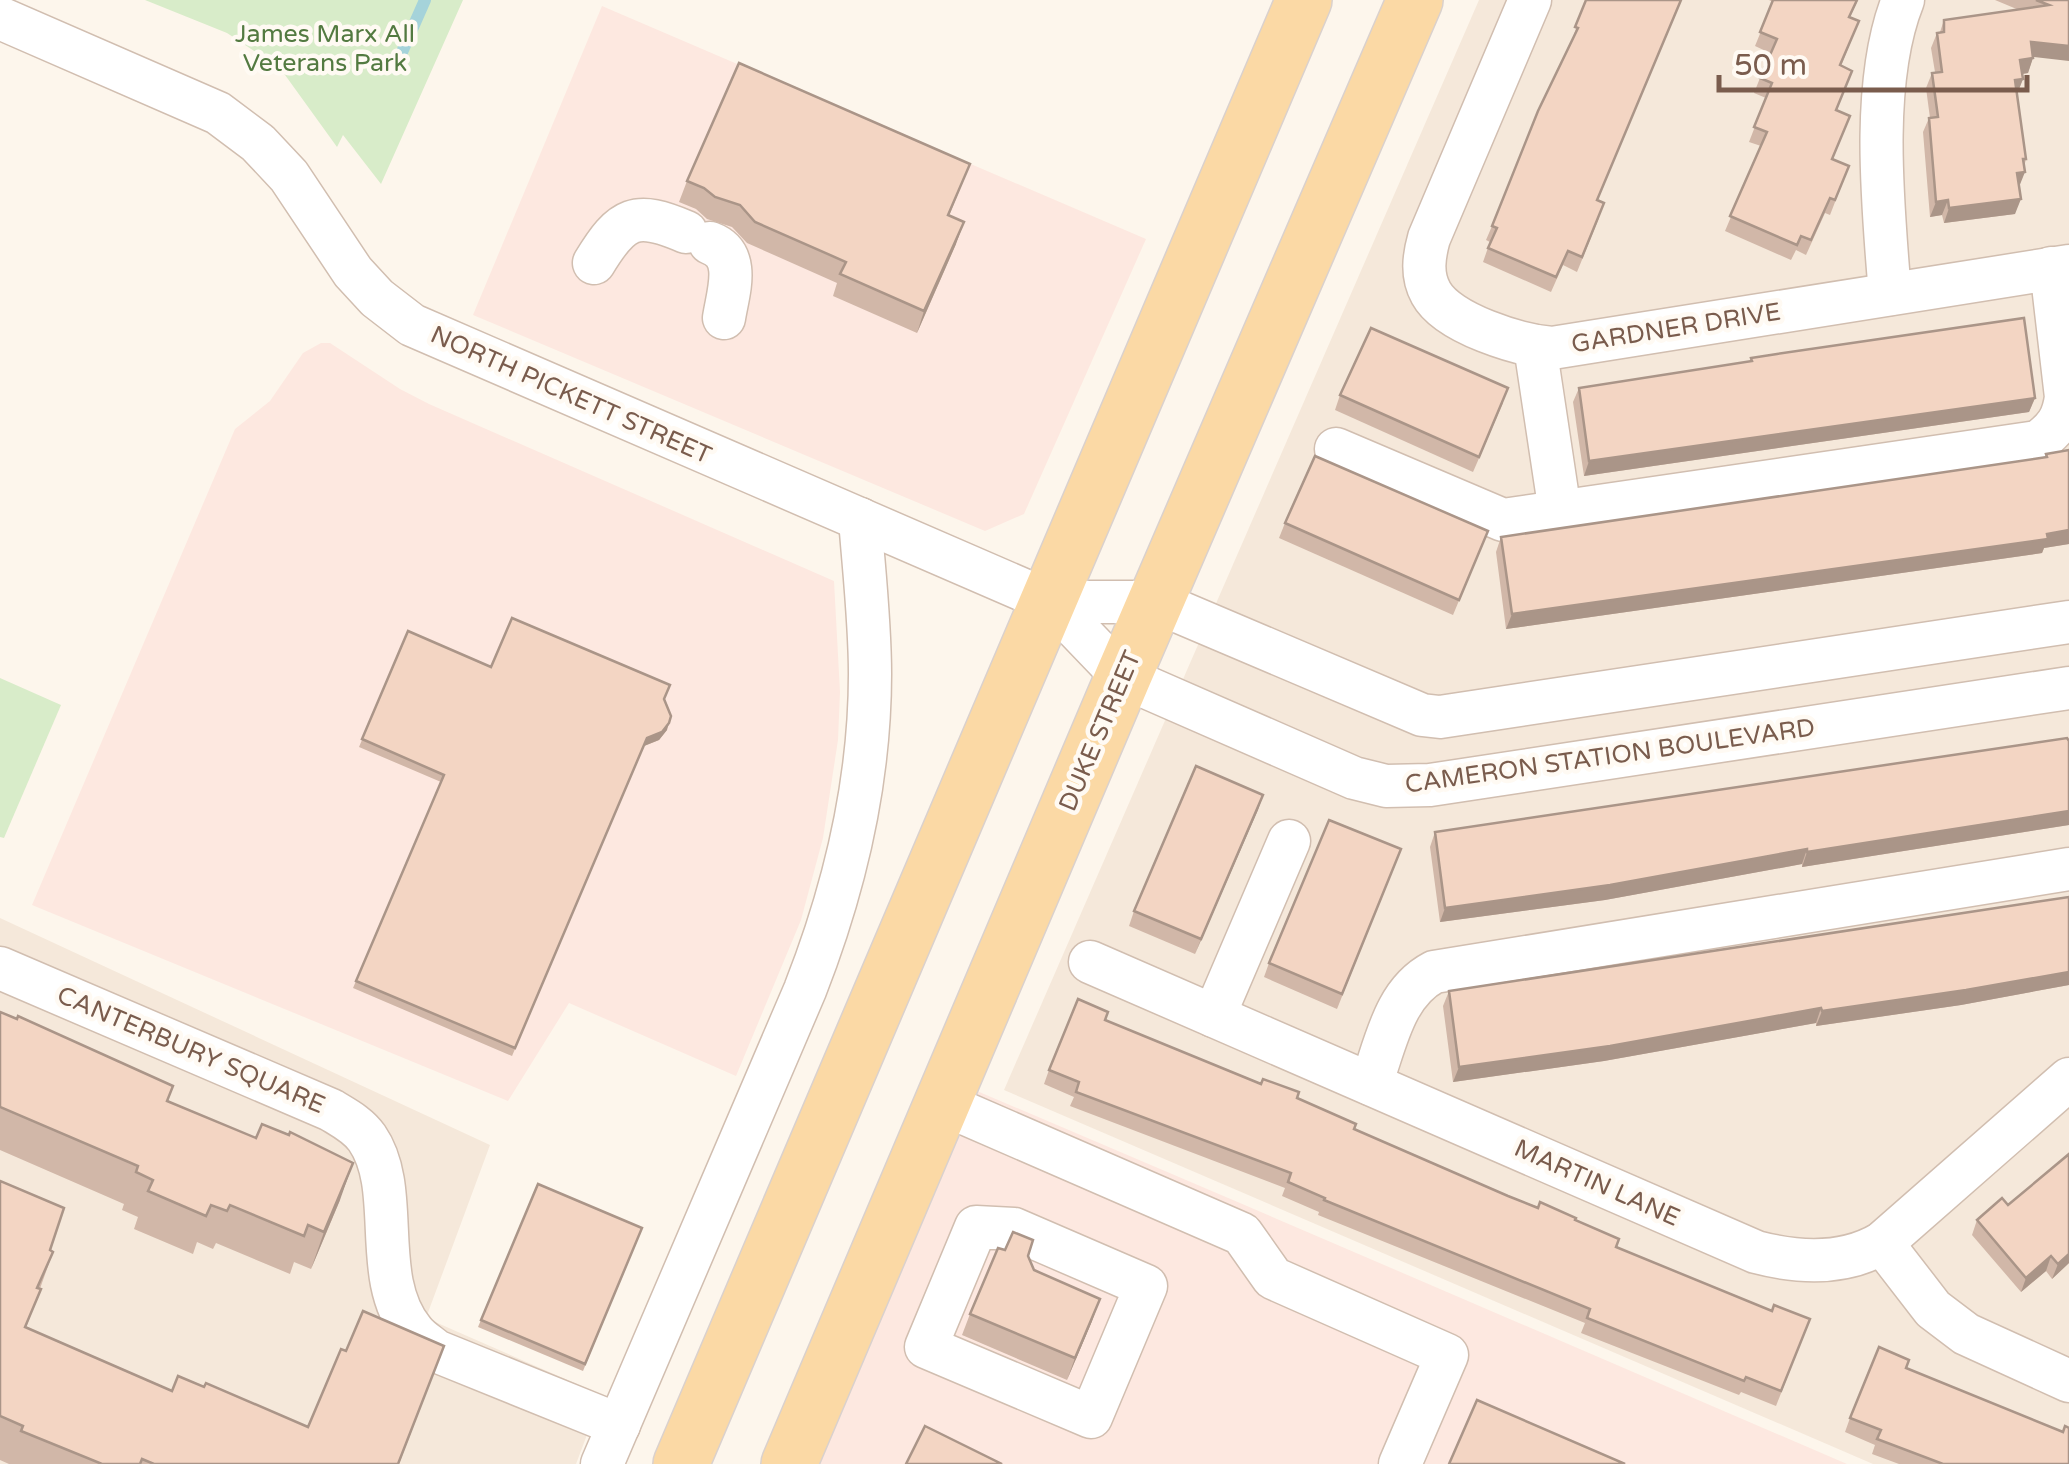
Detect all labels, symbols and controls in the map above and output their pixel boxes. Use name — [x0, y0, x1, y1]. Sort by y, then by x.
park label: James Marx All Veterans Park — [235, 19, 415, 78]
scale bar — [1719, 30, 2026, 92]
text: 50 m — [1734, 47, 1807, 84]
street label: GARDNER DRIVE — [1569, 297, 1783, 359]
street label: NORTH PICKETT STREET — [426, 319, 716, 471]
street label: DUKE STREET — [1053, 646, 1147, 816]
street label: CAMERON STATION BOULEVARD — [1403, 712, 1817, 800]
street label: CANTERBURY SQUARE — [53, 980, 329, 1120]
street label: MARTIN LANE — [1510, 1133, 1684, 1233]

